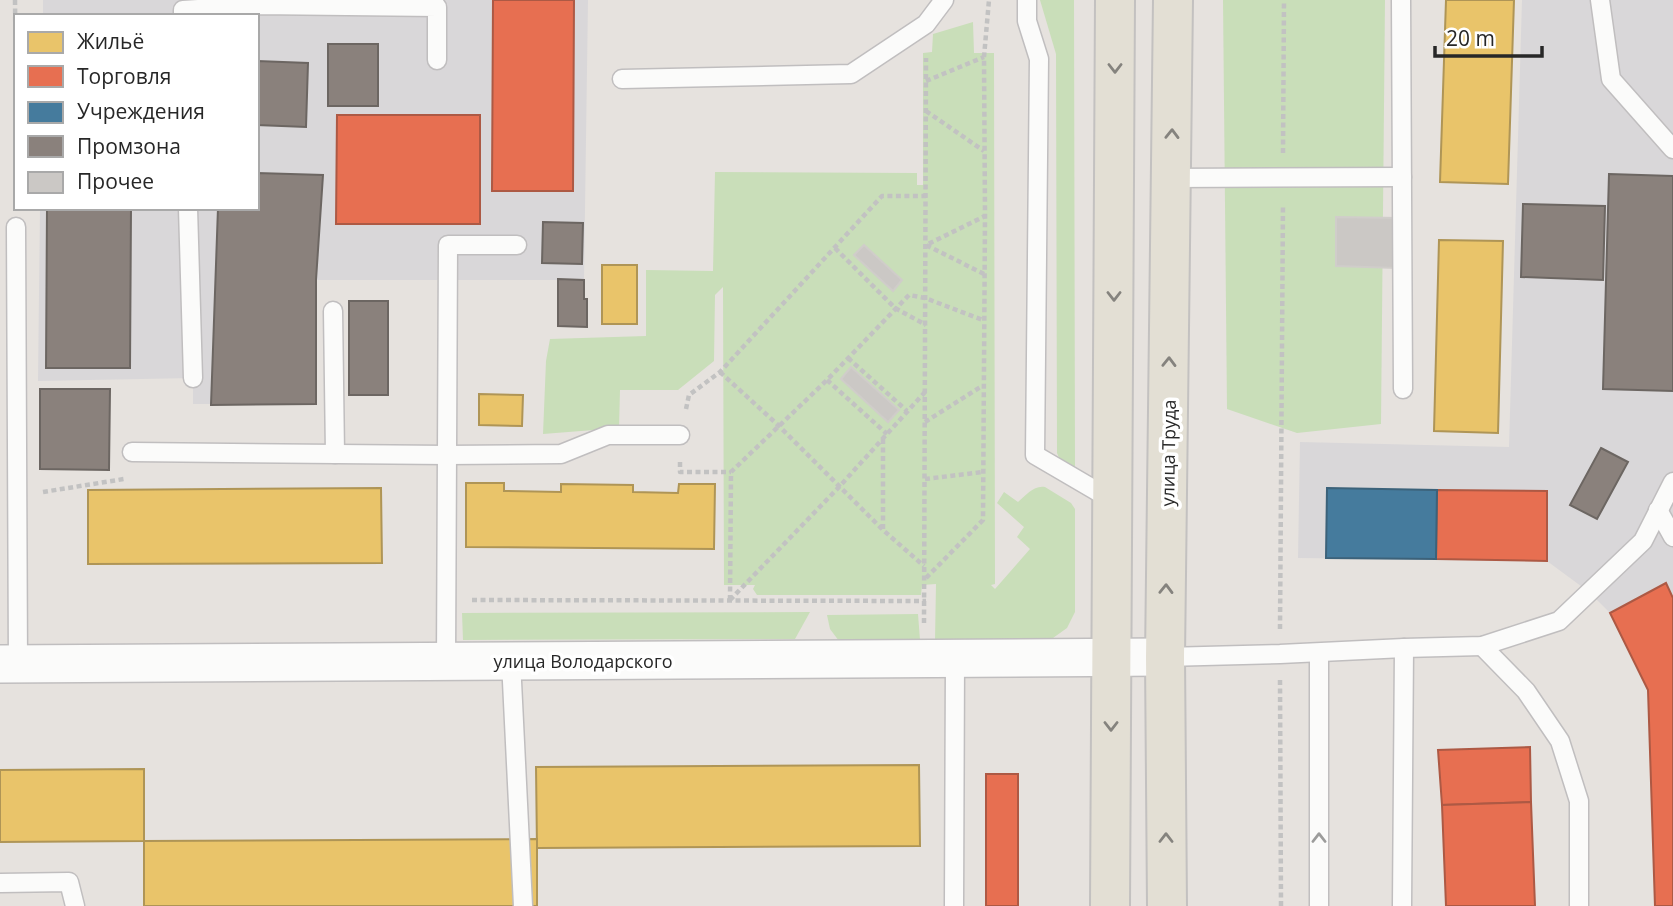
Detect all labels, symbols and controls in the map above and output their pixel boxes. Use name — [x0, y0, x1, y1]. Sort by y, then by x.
legend — [14, 14, 259, 210]
scale bar — [1435, 14, 1542, 58]
text: 20 m — [1446, 24, 1495, 52]
text: Жильё — [77, 27, 144, 55]
text: Торговля — [77, 62, 171, 90]
one-way arrow — [1107, 63, 1123, 74]
text: Учреждения — [77, 97, 205, 125]
one-way arrow — [1164, 129, 1180, 139]
text: Промзона — [77, 132, 181, 160]
text: Прочее — [77, 167, 154, 195]
one-way arrow — [1106, 291, 1122, 301]
one-way arrow — [1161, 356, 1177, 367]
street label: улица Труда — [1155, 399, 1181, 507]
one-way arrow — [1158, 583, 1174, 594]
street label: улица Володарского — [494, 649, 673, 673]
one-way arrow — [1103, 722, 1119, 732]
one-way arrow — [1159, 832, 1174, 843]
one-way arrow — [1311, 832, 1327, 843]

